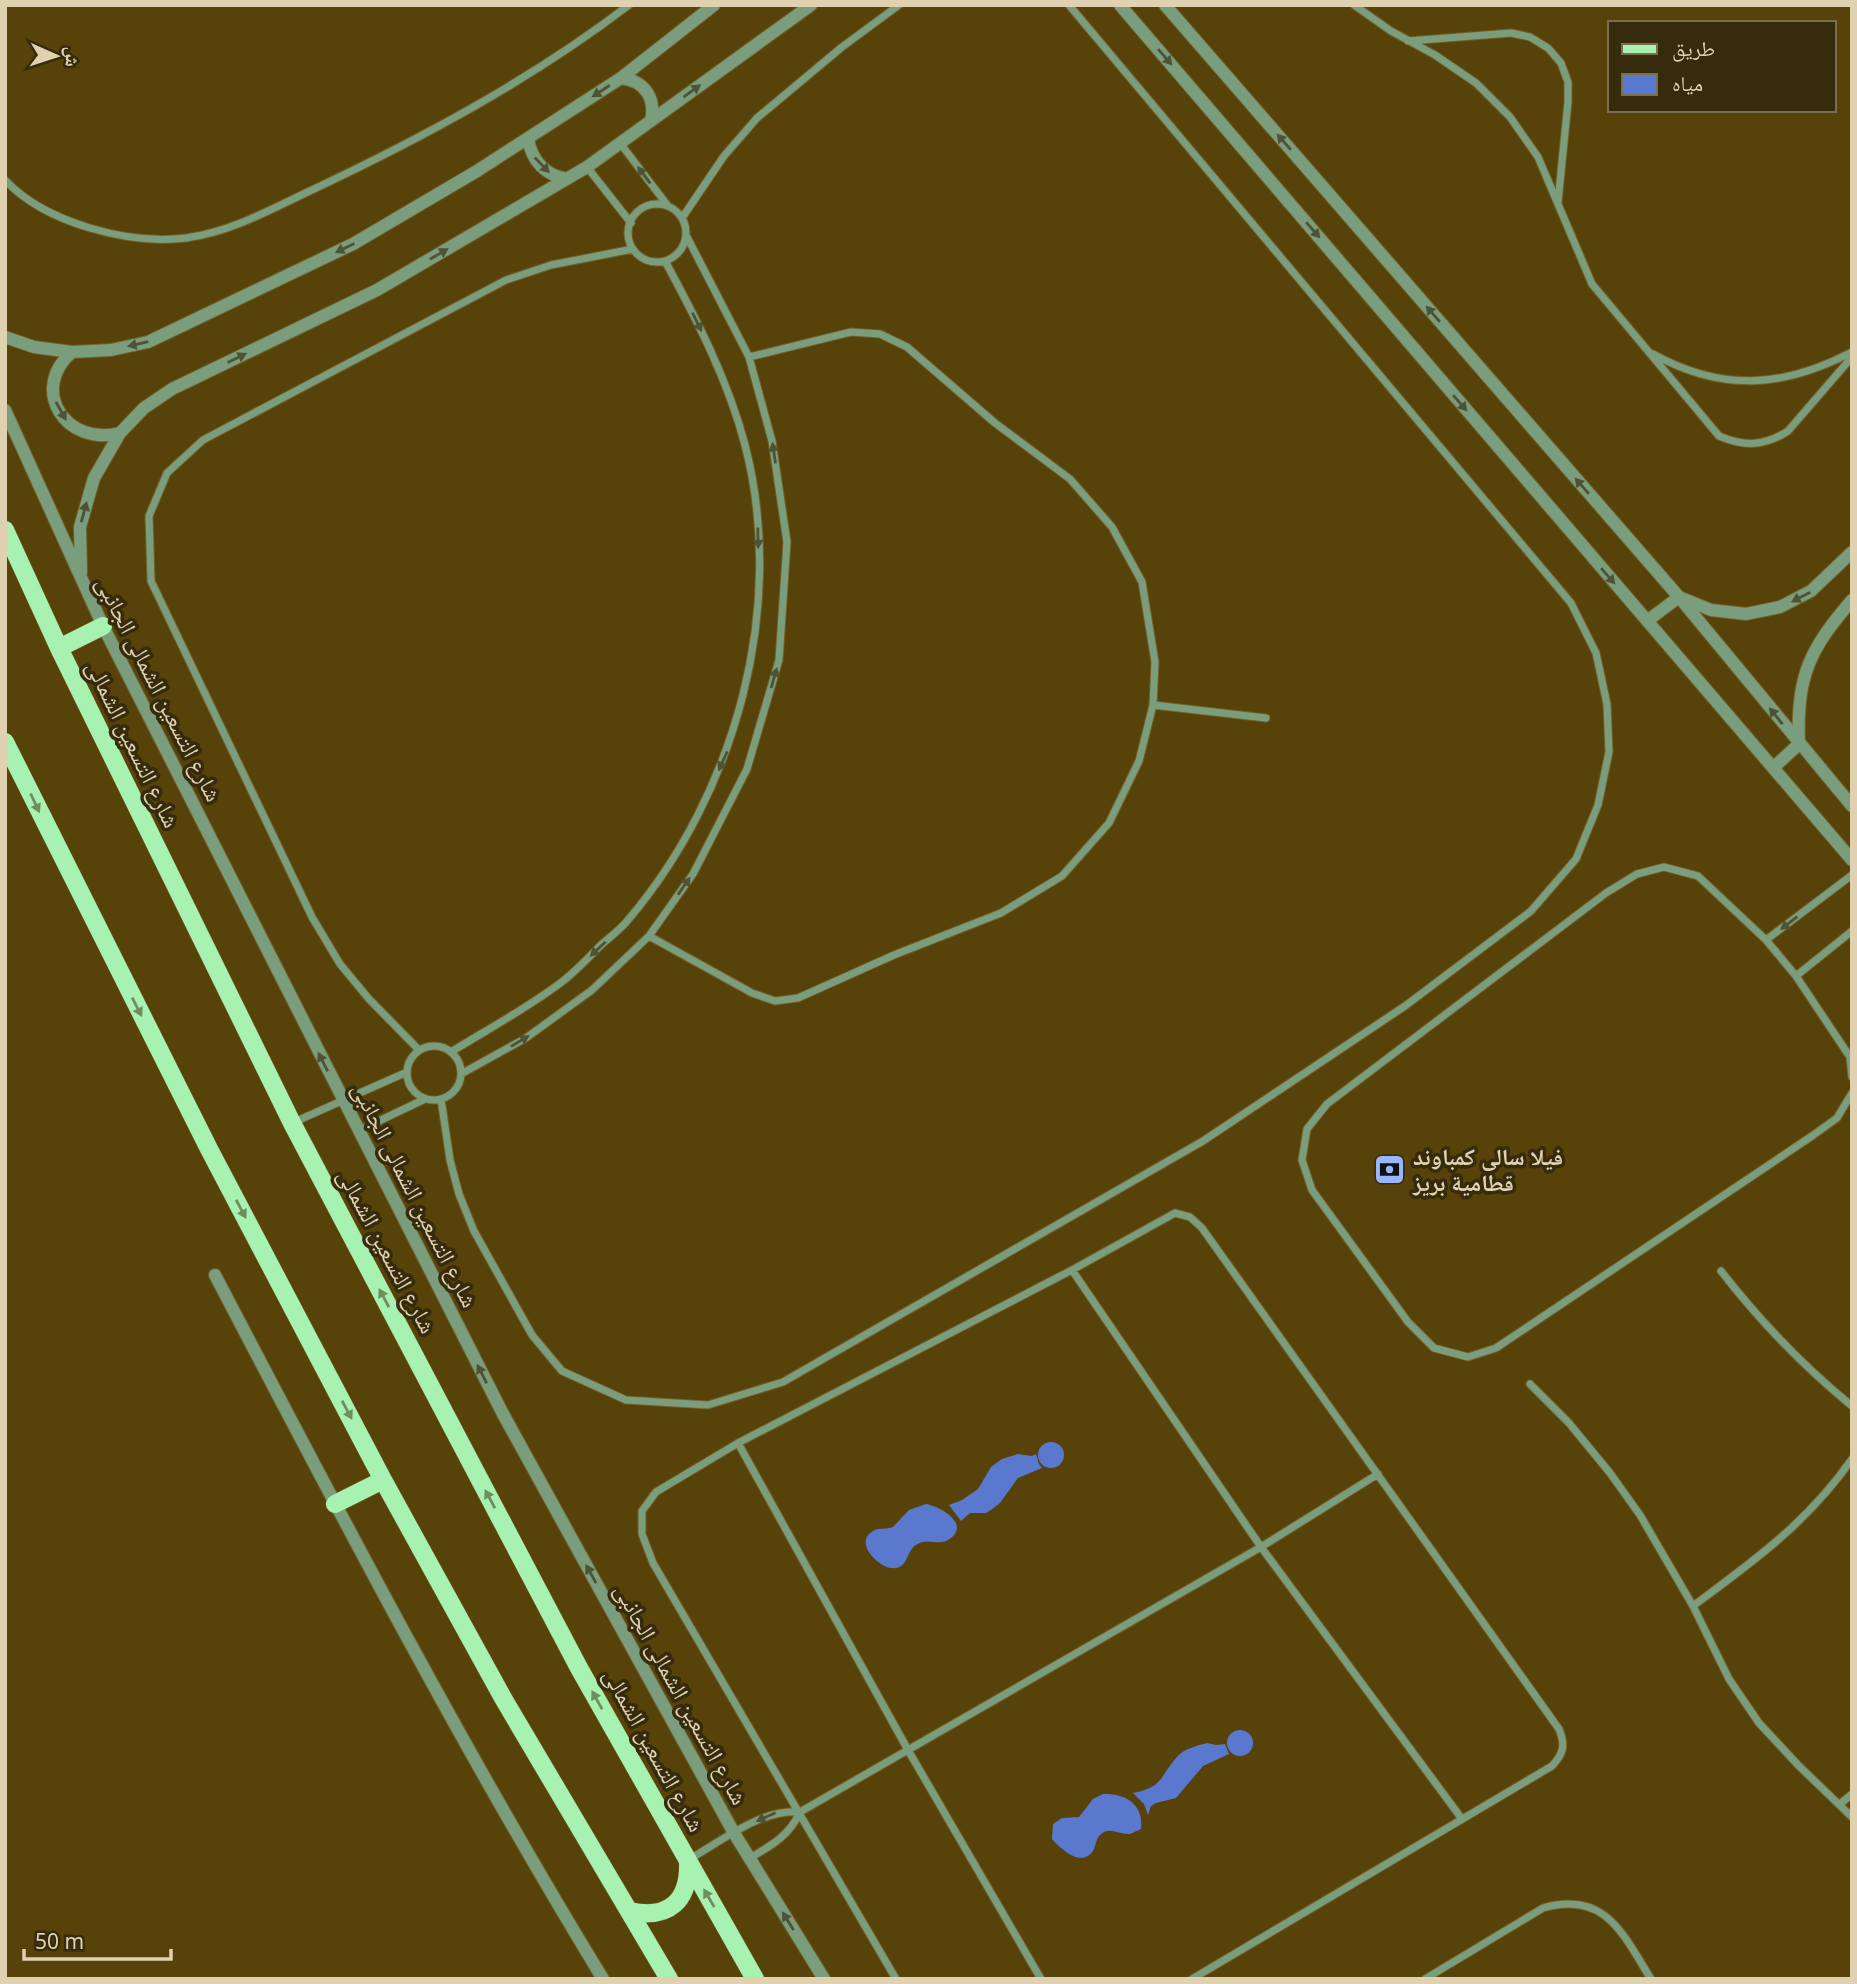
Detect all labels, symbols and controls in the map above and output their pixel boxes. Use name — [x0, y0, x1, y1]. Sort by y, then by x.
north arrow — [21, 21, 91, 91]
legend — [1608, 21, 1836, 112]
text: طريق — [1672, 34, 1715, 62]
text: ش — [59, 46, 86, 68]
one-way arrow — [1157, 48, 1173, 66]
text: مياه — [1672, 69, 1703, 97]
one-way arrow — [592, 84, 610, 98]
one-way arrow — [683, 84, 701, 98]
one-way arrow — [1276, 133, 1292, 151]
one-way arrow — [533, 157, 550, 174]
one-way arrow — [637, 166, 651, 184]
one-way arrow — [1305, 221, 1321, 239]
one-way arrow — [335, 242, 355, 254]
one-way arrow — [430, 248, 449, 260]
one-way arrow — [1425, 305, 1441, 323]
one-way arrow — [691, 312, 702, 332]
one-way arrow — [127, 339, 149, 350]
one-way arrow — [227, 352, 247, 363]
one-way arrow — [1452, 394, 1467, 411]
one-way arrow — [55, 402, 67, 421]
one-way arrow — [768, 442, 779, 464]
one-way arrow — [1575, 478, 1591, 495]
one-way arrow — [80, 501, 90, 522]
one-way arrow — [753, 528, 764, 550]
one-way arrow — [1600, 567, 1615, 584]
street label: شارع التسعين الشمالى الجانبى — [90, 572, 228, 806]
one-way arrow — [1790, 590, 1810, 602]
street label: شارع التسعين الشمالى — [81, 656, 185, 832]
one-way arrow — [769, 668, 779, 689]
one-way arrow — [1769, 708, 1784, 725]
one-way arrow — [717, 751, 728, 771]
one-way arrow — [29, 793, 40, 814]
one-way arrow — [677, 877, 691, 895]
one-way arrow — [1780, 915, 1798, 930]
one-way arrow — [590, 940, 607, 956]
one-way arrow — [131, 997, 143, 1016]
one-way arrow — [511, 1035, 530, 1047]
one-way arrow — [318, 1052, 329, 1072]
street label: شارع التسعين الشمالى الجانبى — [346, 1078, 484, 1312]
place label: فيلا سالى كمباوند قطامية بريز — [1412, 1140, 1563, 1198]
bank icon: فيلا سالى كمباوند قطامية بريز — [1373, 1153, 1407, 1187]
street label: شارع التسعين الشمالى — [332, 1164, 442, 1338]
one-way arrow — [235, 1199, 246, 1219]
one-way arrow — [378, 1288, 390, 1308]
one-way arrow — [477, 1364, 488, 1384]
one-way arrow — [340, 1401, 352, 1421]
one-way arrow — [485, 1489, 496, 1509]
one-way arrow — [585, 1564, 597, 1583]
street label: شارع التسعين الشمالى الجانبى — [609, 1579, 753, 1809]
street label: شارع التسعين الشمالى — [598, 1664, 710, 1836]
one-way arrow — [591, 1690, 603, 1710]
one-way arrow — [756, 1811, 776, 1823]
one-way arrow — [703, 1888, 715, 1908]
one-way arrow — [781, 1911, 794, 1930]
scale bar — [24, 1918, 172, 1962]
text: 50 m — [35, 1927, 84, 1955]

